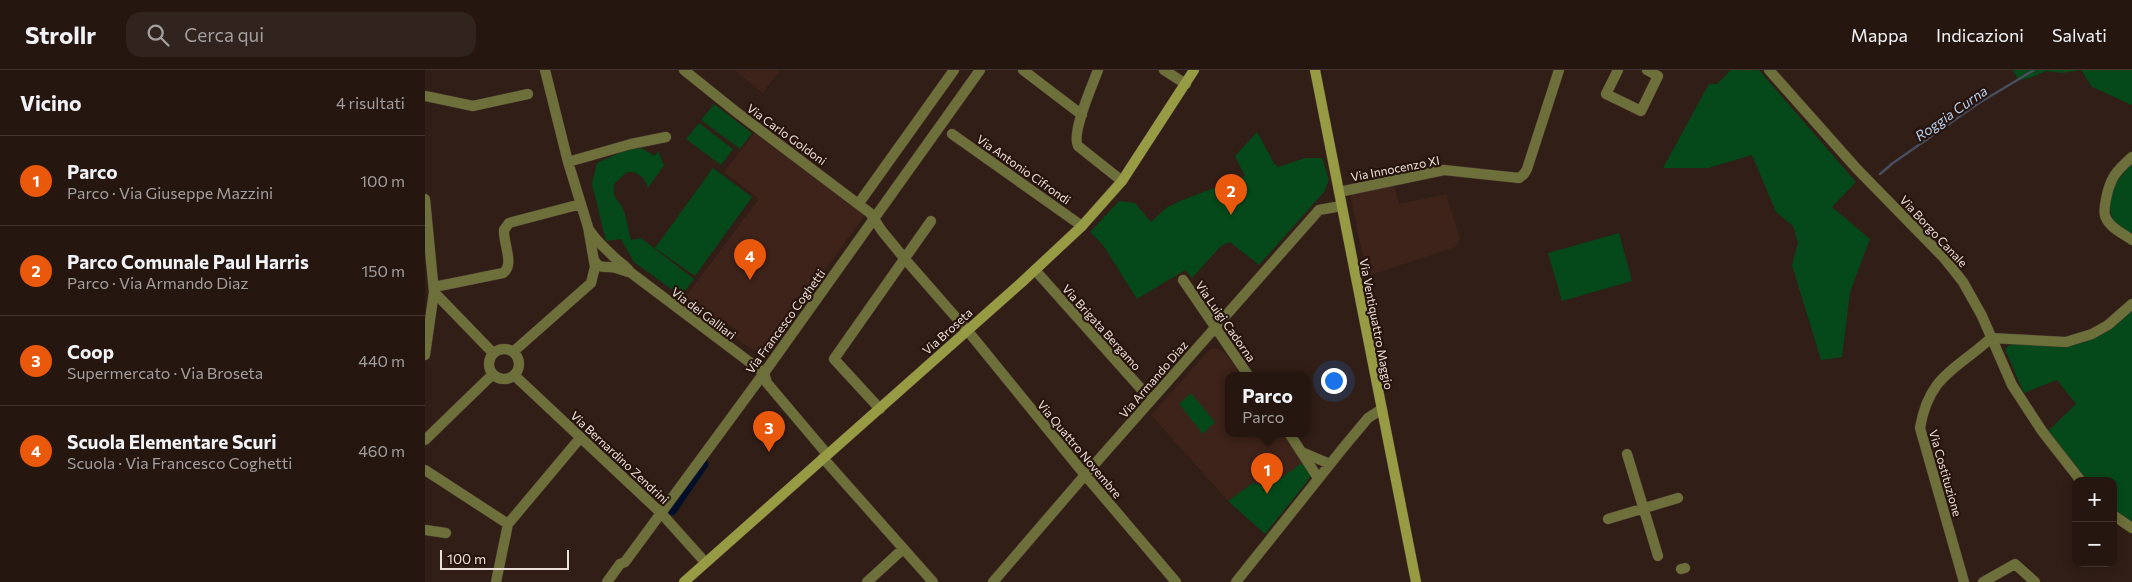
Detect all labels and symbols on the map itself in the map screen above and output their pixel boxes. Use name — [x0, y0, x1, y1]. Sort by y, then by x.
water label: Roggia Curna — [1912, 82, 1990, 144]
street label: Via Carlo Goldoni — [745, 100, 829, 168]
street label: Via Antonio Cifrondi — [974, 131, 1074, 207]
street label: Via Innocenzo XI — [1349, 153, 1441, 183]
pin: 2 — [1215, 174, 1247, 215]
street label: Via Borgo Canale — [1897, 192, 1971, 270]
pin: 4 — [734, 239, 766, 280]
street label: Via Ventiquattro Maggio — [1357, 257, 1397, 391]
street label: Via Francesco Coghetti — [742, 266, 828, 376]
street label: Via Luigi Cadorna — [1193, 278, 1259, 364]
street label: Via Brigata Bergamo — [1060, 281, 1144, 373]
street label: Via dei Galliari — [669, 284, 739, 342]
street label: Via Broseta — [919, 305, 975, 357]
street label: Via Armando Diaz — [1116, 338, 1190, 420]
your location — [1321, 368, 1347, 394]
street label: Via Quattro Novembre — [1035, 397, 1125, 501]
street label: Via Bernardino Zendrini — [568, 408, 672, 506]
pin: 3 — [753, 411, 785, 452]
street label: Via Costituzione — [1927, 428, 1965, 518]
pin: 1 — [1251, 453, 1283, 494]
scale bar — [440, 547, 569, 570]

